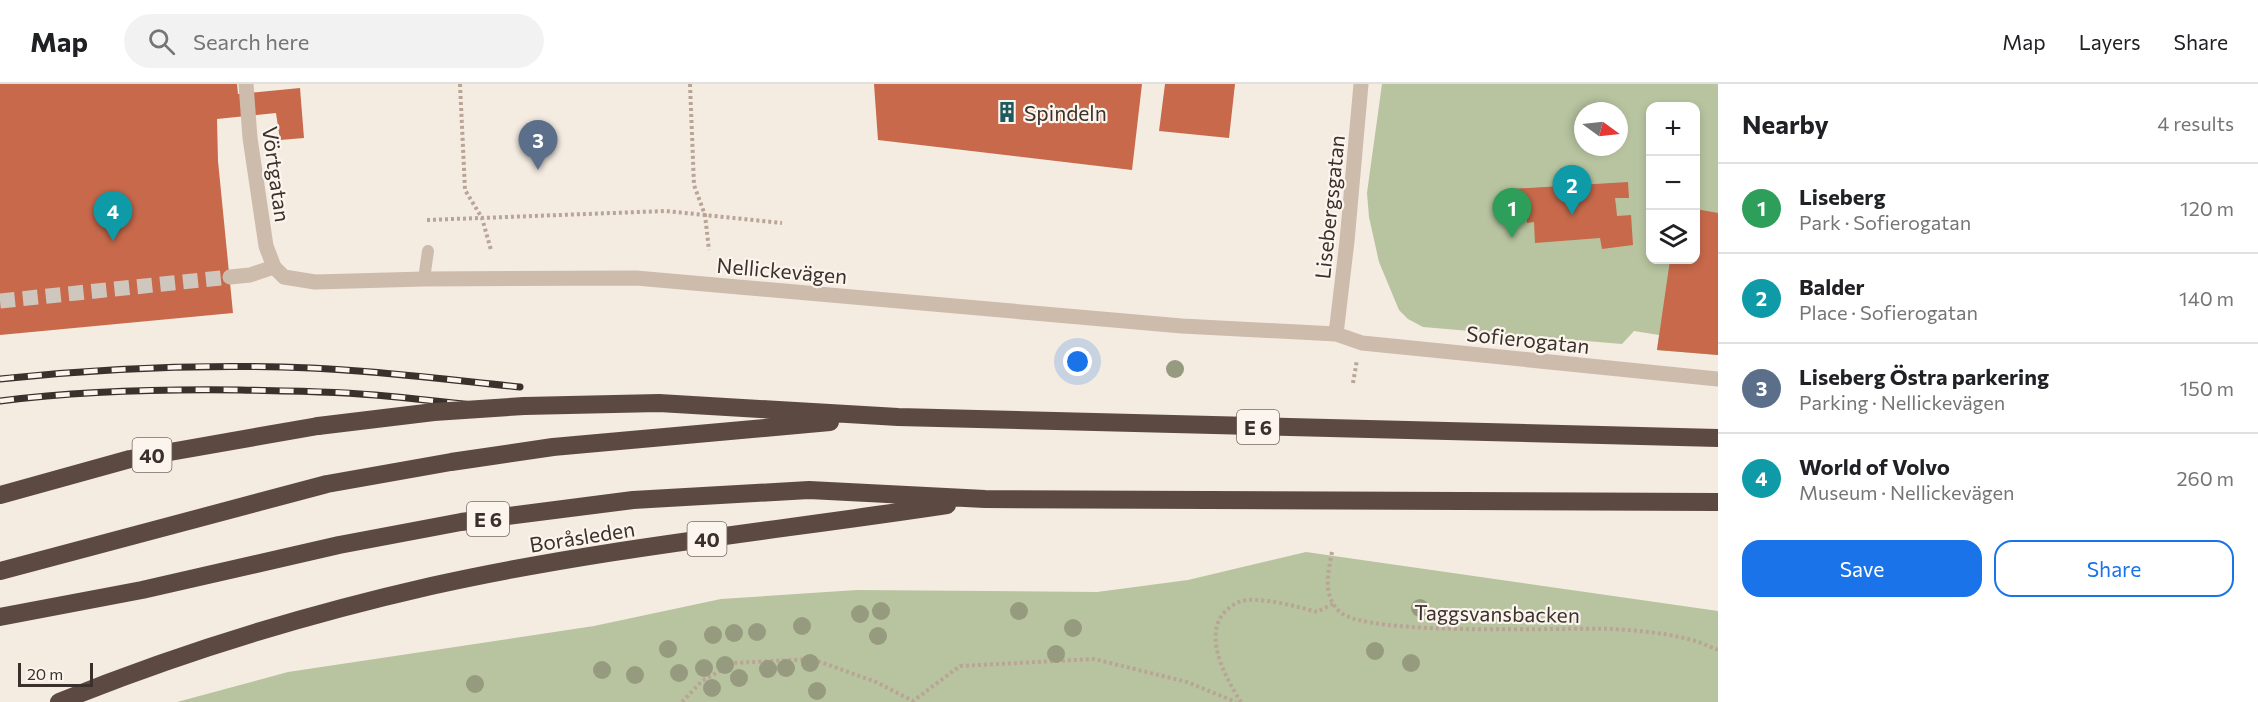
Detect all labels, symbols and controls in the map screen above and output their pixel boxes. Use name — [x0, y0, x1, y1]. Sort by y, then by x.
search box — [124, 14, 544, 68]
text: Map — [30, 24, 88, 58]
icon: search — [145, 25, 178, 58]
text: Search here — [193, 28, 309, 55]
text: Map — [2002, 29, 2046, 54]
text: Layers — [2079, 29, 2141, 54]
text: Share — [2174, 29, 2228, 54]
building icon: Spindeln — [995, 100, 1019, 124]
place label: Spindeln — [1024, 100, 1107, 125]
north arrow — [1574, 102, 1628, 156]
map controls — [1646, 102, 1700, 264]
button: + — [1646, 102, 1700, 156]
text: Nearby — [1742, 108, 1829, 139]
text: 4 results — [2157, 111, 2234, 135]
pin: 3 — [518, 120, 558, 170]
street label: Vörtgatan — [258, 125, 296, 223]
street label: Lisebergsgatan — [1309, 134, 1349, 280]
button: − — [1646, 156, 1700, 210]
pin: 2 — [1552, 166, 1592, 215]
text: Liseberg — [1799, 183, 1886, 210]
pin: 1 — [1492, 188, 1532, 238]
pin: 4 — [94, 192, 132, 241]
text: 1 — [1757, 196, 1766, 220]
text: 120 m — [2180, 196, 2234, 220]
button: layers — [1646, 210, 1700, 264]
text: Park · Sofierogatan — [1799, 210, 1971, 234]
street label: Nellickevägen — [716, 252, 848, 288]
text: Balder — [1799, 273, 1865, 300]
text: 2 — [1756, 286, 1767, 310]
text: 140 m — [2179, 286, 2234, 310]
text: Place · Sofierogatan — [1799, 300, 1978, 324]
street label: Sofierogatan — [1465, 320, 1591, 358]
your location — [1063, 347, 1092, 376]
text: Liseberg Östra parkering — [1799, 363, 2049, 390]
text: 3 — [1756, 376, 1767, 400]
text: 150 m — [2180, 376, 2234, 400]
text: Parking · Nellickevägen — [1799, 390, 2005, 414]
road number: E 6 — [1237, 410, 1279, 444]
road number: 40 — [132, 438, 172, 472]
text: World of Volvo — [1799, 453, 1950, 480]
text: 4 — [1755, 466, 1768, 490]
text: 260 m — [2176, 466, 2234, 490]
text: Museum · Nellickevägen — [1799, 480, 2015, 504]
road number: E 6 — [467, 502, 509, 536]
street label: Boråsleden — [528, 515, 636, 557]
road number: 40 — [688, 522, 726, 556]
button: Save — [1742, 540, 1982, 597]
button: Share — [1994, 540, 2234, 597]
street label: Taggsvansbacken — [1414, 599, 1580, 627]
scale bar — [18, 660, 93, 688]
text: 20 m — [27, 664, 63, 683]

